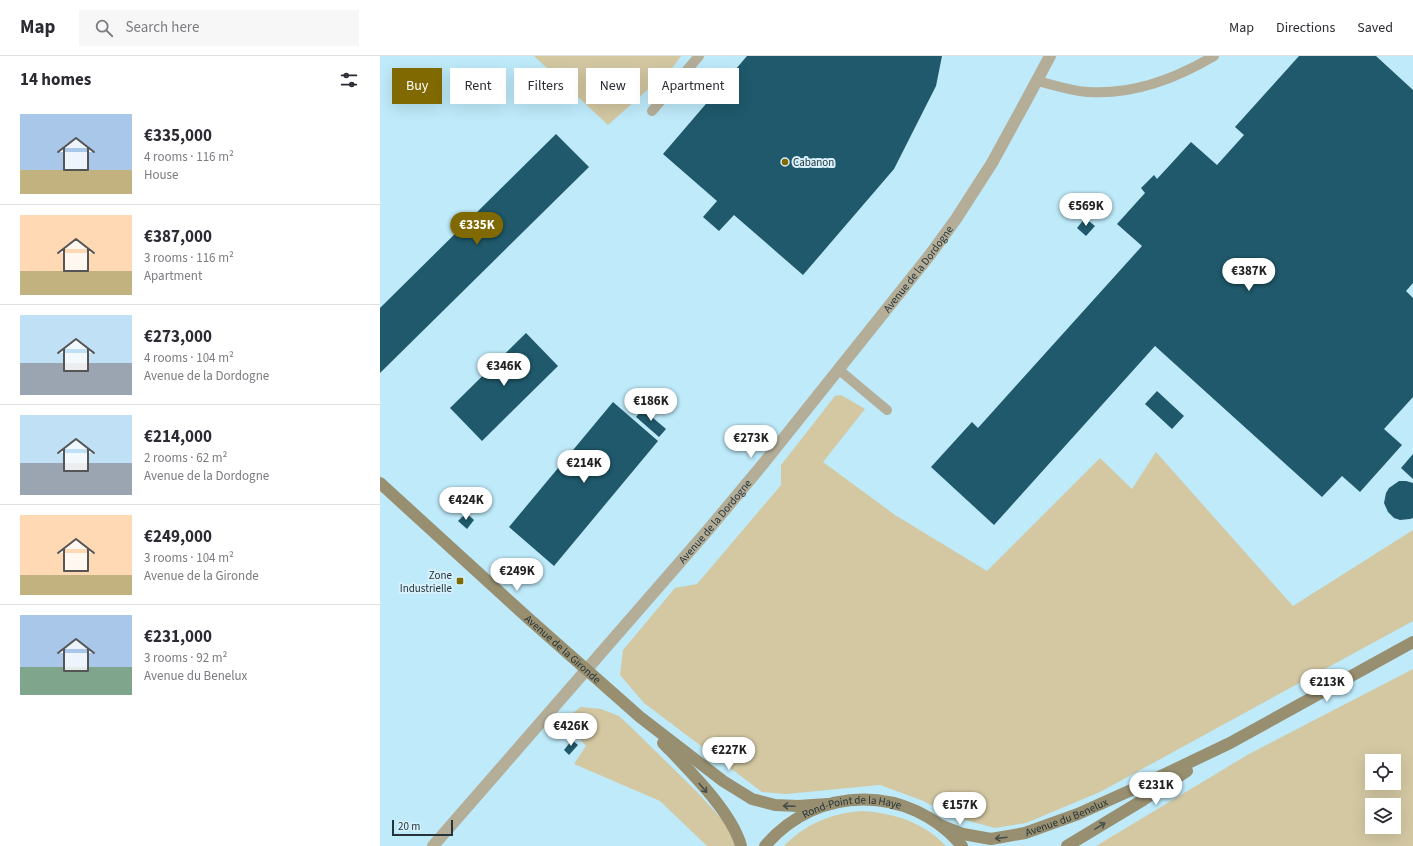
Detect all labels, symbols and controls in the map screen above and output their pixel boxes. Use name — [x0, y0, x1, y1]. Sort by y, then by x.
search box — [79, 10, 359, 46]
text: Map — [20, 14, 55, 41]
icon: search — [93, 17, 115, 39]
text: Search here — [125, 17, 199, 38]
text: Map — [1229, 18, 1254, 38]
text: Directions — [1276, 18, 1335, 38]
text: Saved — [1357, 18, 1393, 38]
text: 14 homes — [20, 68, 91, 92]
chip: Buy — [392, 68, 442, 104]
chip: Rent — [450, 68, 506, 104]
chip: Filters — [514, 68, 578, 104]
chip: New — [586, 68, 640, 104]
chip: Apartment — [648, 68, 739, 104]
icon: filters — [338, 69, 360, 91]
text: €335,000 — [144, 124, 212, 148]
icon: home — [52, 130, 100, 178]
text: 4 rooms · 116 m² — [144, 148, 234, 166]
place label: Cabanon — [793, 155, 834, 170]
marker: Cabanon — [780, 157, 790, 167]
text: House — [144, 166, 179, 184]
pin: €569K — [1058, 193, 1114, 227]
text: €569K — [1068, 197, 1104, 215]
pin: €335K — [449, 212, 505, 246]
text: €335K — [459, 216, 495, 234]
street label: Avenue de la Dordogne — [879, 222, 957, 315]
text: €387,000 — [144, 225, 212, 249]
icon: home — [52, 231, 100, 279]
text: 3 rooms · 116 m² — [144, 249, 234, 267]
pin: €387K — [1221, 258, 1277, 292]
text: €387K — [1231, 262, 1267, 280]
text: Apartment — [144, 267, 202, 285]
text: €273,000 — [144, 325, 212, 349]
icon: home — [52, 331, 100, 379]
text: 4 rooms · 104 m² — [144, 349, 234, 367]
pin: €346K — [476, 353, 532, 387]
text: €346K — [486, 357, 522, 375]
text: Avenue de la Dordogne — [144, 367, 269, 385]
pin: €186K — [623, 388, 679, 422]
text: €186K — [633, 392, 669, 410]
text: €214,000 — [144, 425, 212, 449]
pin: €273K — [723, 425, 779, 459]
text: €273K — [733, 429, 769, 447]
icon: home — [52, 431, 100, 479]
text: 2 rooms · 62 m² — [144, 449, 227, 467]
pin: €214K — [556, 450, 612, 484]
text: €214K — [566, 454, 602, 472]
text: Avenue de la Dordogne — [144, 467, 269, 485]
street label: Avenue de la Dordogne — [675, 476, 755, 567]
pin: €424K — [438, 487, 494, 521]
text: €424K — [448, 491, 484, 509]
text: €249,000 — [144, 525, 212, 549]
icon: home — [52, 531, 100, 579]
text: 3 rooms · 104 m² — [144, 549, 234, 567]
pin: €249K — [489, 558, 545, 592]
text: €249K — [499, 562, 535, 580]
text: Avenue de la Gironde — [144, 567, 259, 585]
place label: Zone Industrielle — [400, 568, 453, 596]
marker: Zone Industrielle — [455, 576, 465, 586]
street label: Avenue de la Gironde — [522, 611, 605, 687]
text: €231,000 — [144, 625, 212, 649]
icon: home — [52, 631, 100, 679]
text: 3 rooms · 92 m² — [144, 649, 227, 667]
text: Avenue du Benelux — [144, 667, 247, 685]
pin: €213K — [1299, 669, 1355, 703]
text: €213K — [1309, 673, 1345, 691]
pin: €426K — [543, 713, 599, 747]
text: €426K — [553, 717, 589, 735]
pin: €227K — [701, 737, 757, 771]
text: €227K — [711, 741, 747, 759]
map controls — [1365, 754, 1401, 834]
button: locate — [1365, 754, 1401, 790]
pin: €231K — [1128, 772, 1184, 806]
text: €231K — [1138, 776, 1174, 794]
one-way arrow — [699, 782, 708, 793]
street label: Rond-Point de la Haye — [799, 792, 904, 822]
pin: €157K — [932, 792, 988, 826]
street label: Avenue du Benelux — [1023, 794, 1110, 840]
text: €157K — [942, 796, 978, 814]
button: layers — [1365, 798, 1401, 834]
one-way arrow — [783, 802, 796, 810]
scale bar — [392, 818, 453, 837]
text: 20 m — [398, 819, 420, 834]
one-way arrow — [1094, 821, 1106, 829]
one-way arrow — [995, 834, 1008, 842]

